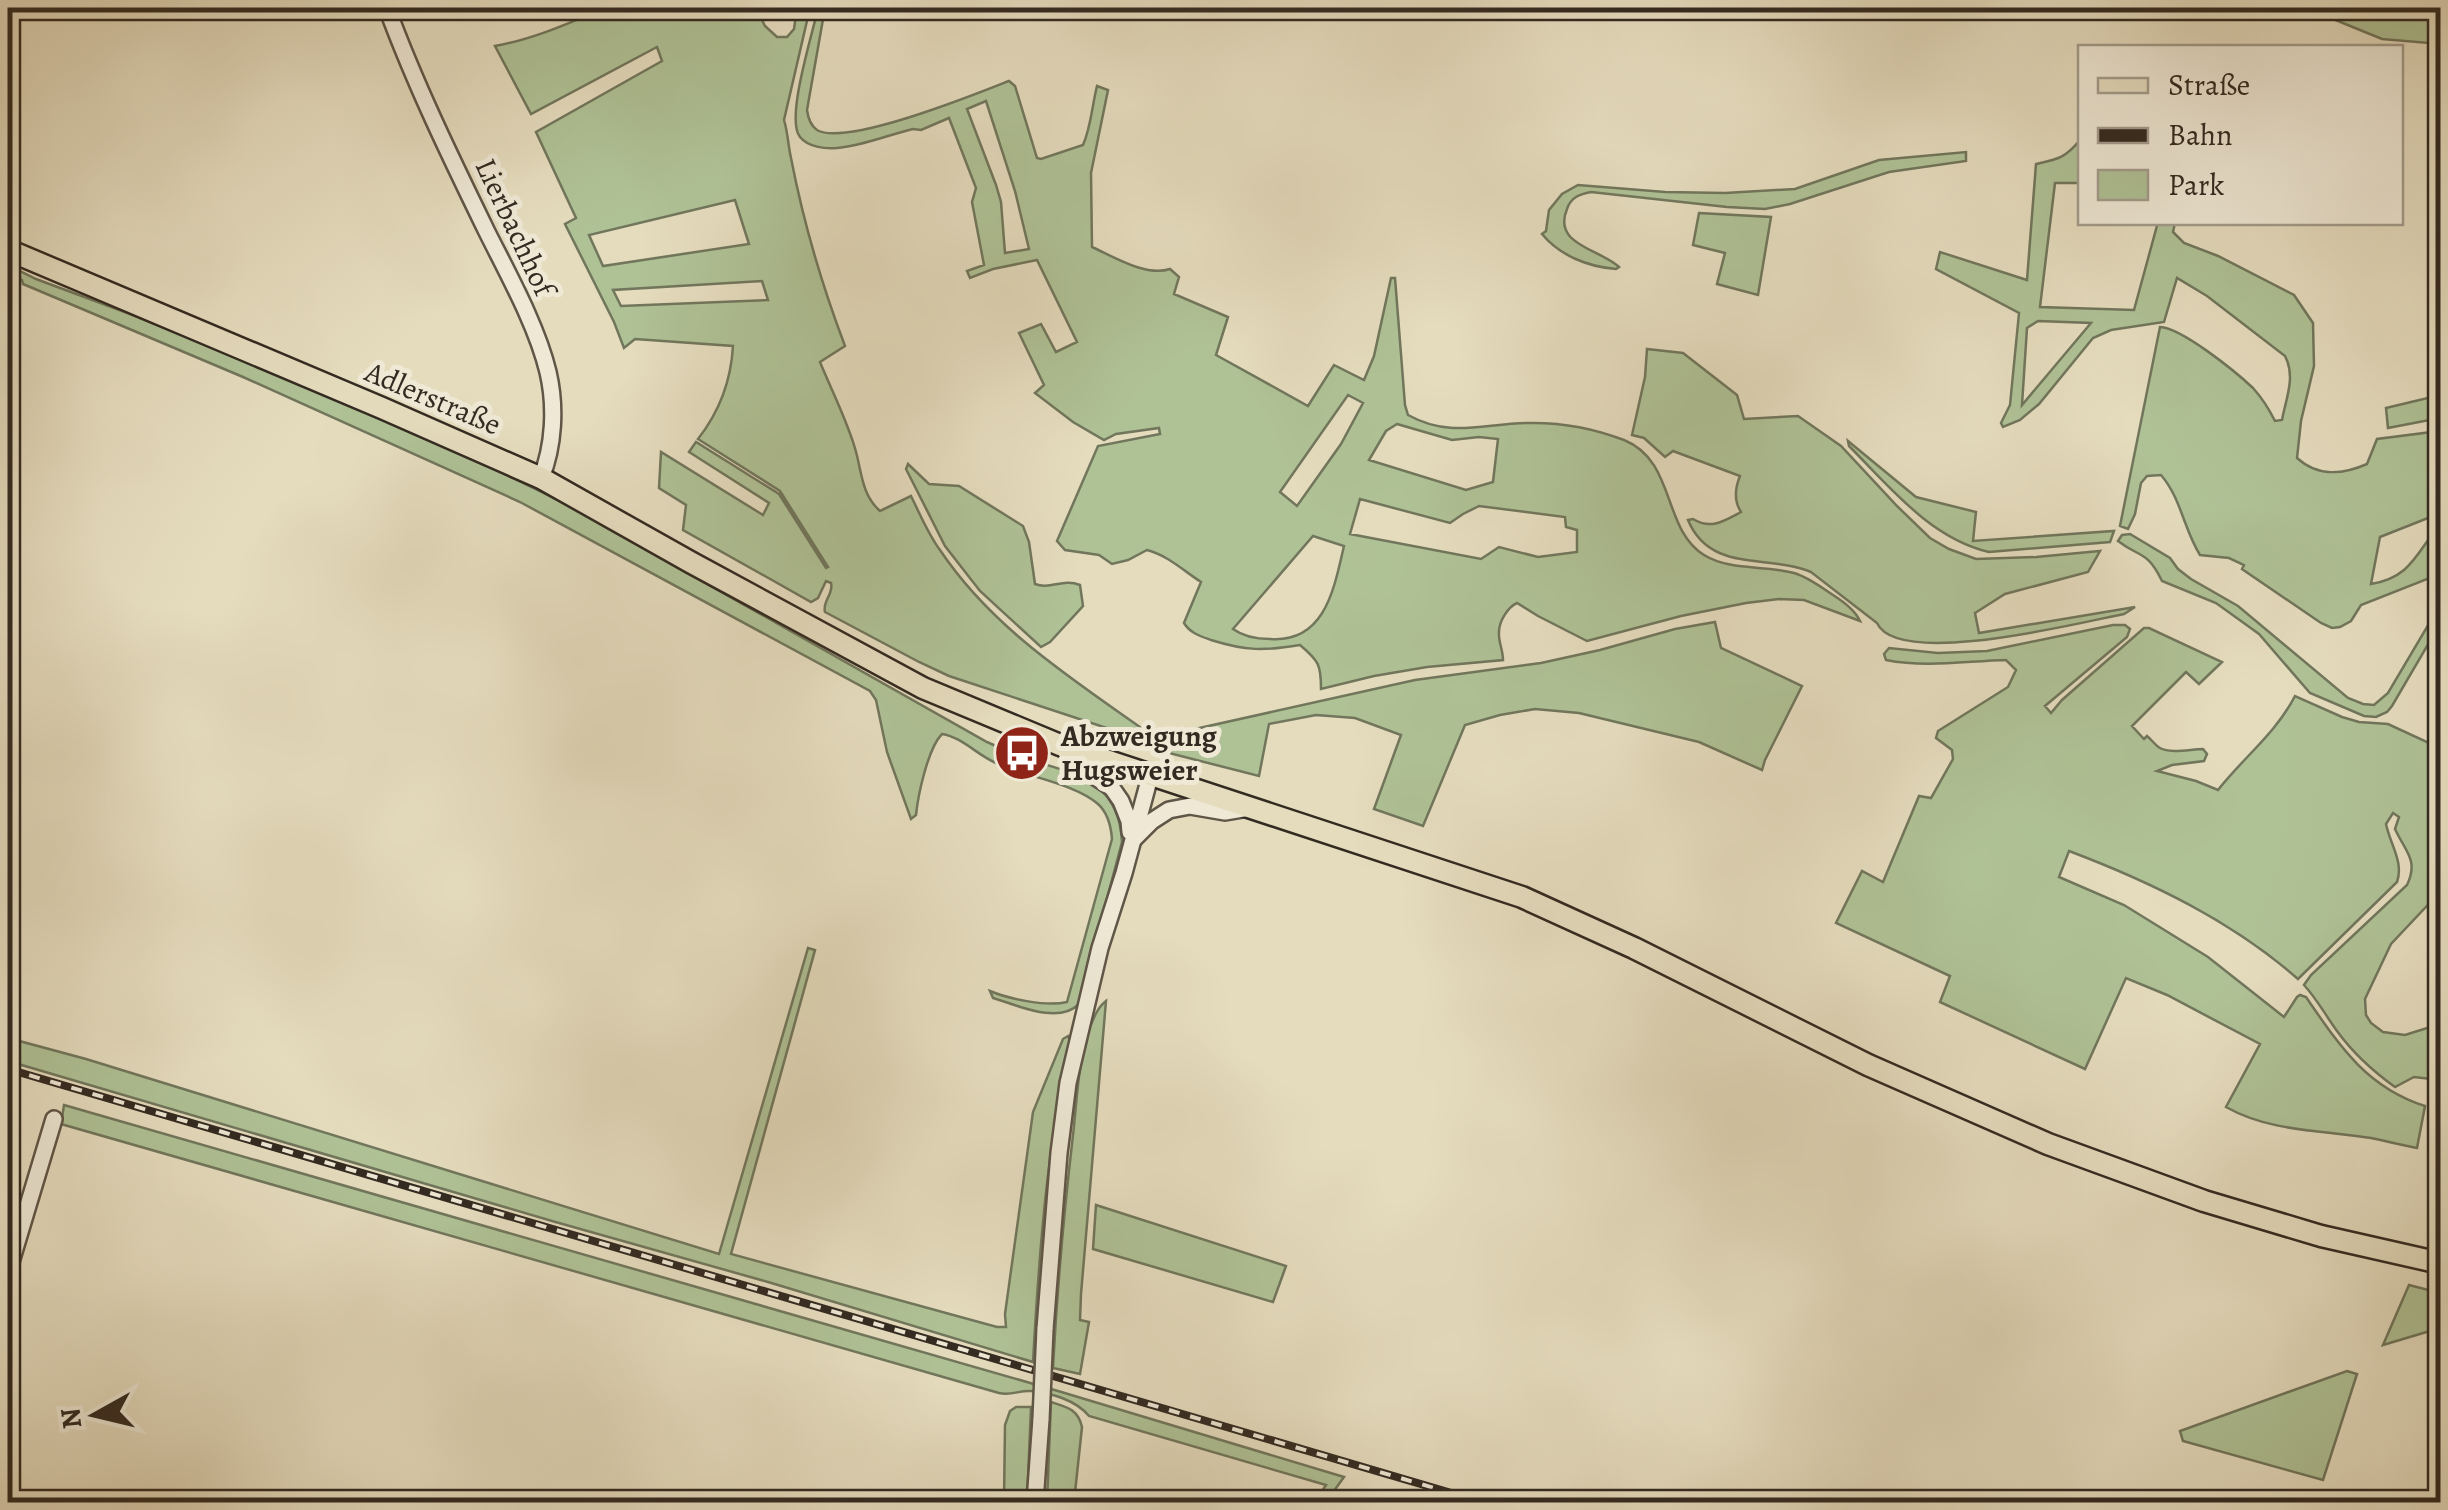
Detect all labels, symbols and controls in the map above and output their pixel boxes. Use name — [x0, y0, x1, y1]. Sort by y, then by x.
legend — [2078, 45, 2403, 225]
text: Straße — [2168, 65, 2250, 105]
text: Bahn — [2168, 115, 2232, 155]
street label: Lierbachhof — [466, 152, 566, 306]
text: Park — [2168, 165, 2224, 205]
street label: Adlerstraße — [358, 351, 507, 444]
place label: Abzweigung Hugsweier — [1060, 716, 1218, 790]
bus stop icon: Abzweigung Hugsweier — [992, 723, 1052, 783]
north arrow — [45, 1365, 145, 1465]
text: N — [51, 1406, 91, 1431]

